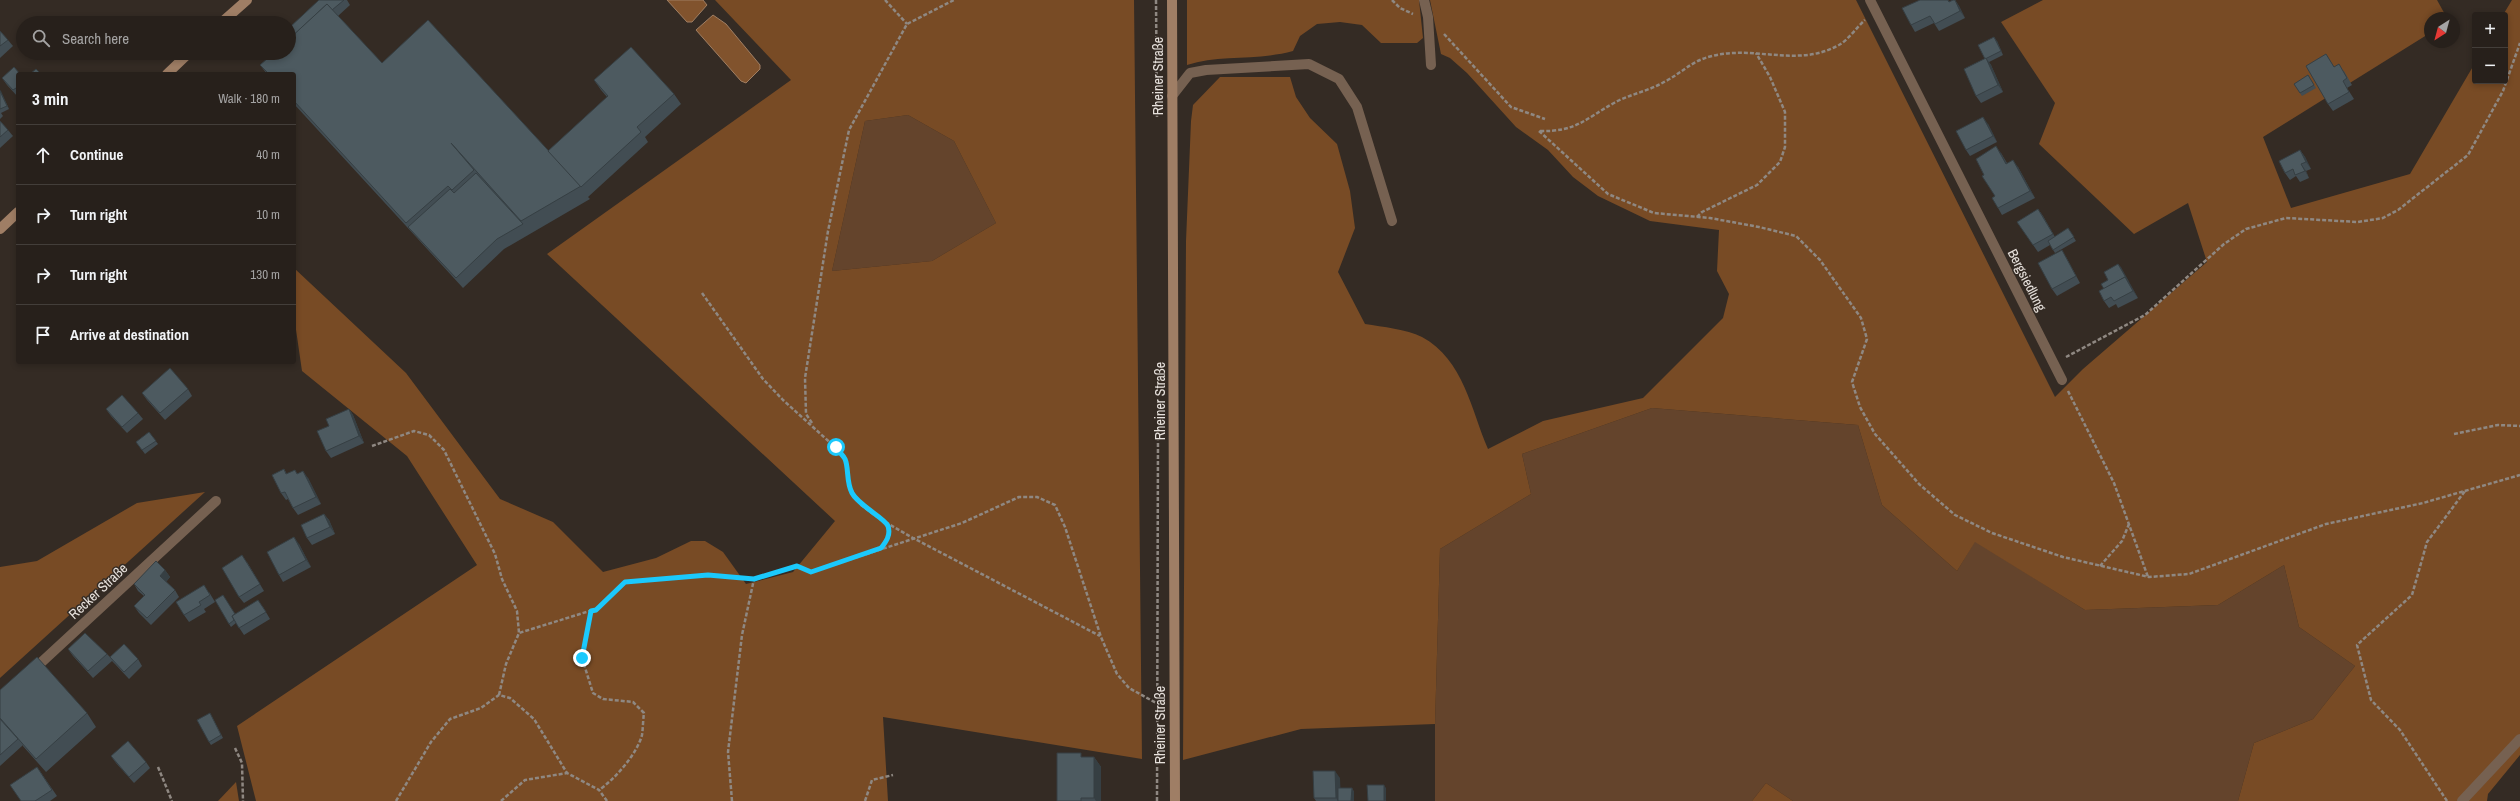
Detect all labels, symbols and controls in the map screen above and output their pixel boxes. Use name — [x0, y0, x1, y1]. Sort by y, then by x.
north arrow — [2424, 12, 2460, 48]
map controls — [2472, 12, 2508, 84]
button: + — [2472, 12, 2508, 48]
search box — [16, 16, 296, 60]
icon: search — [30, 27, 52, 49]
text: Search here — [62, 28, 129, 49]
street label: Rheiner Straße — [1149, 37, 1167, 115]
button: − — [2472, 48, 2508, 84]
text: 3 min — [32, 87, 68, 110]
text: Walk · 180 m — [218, 90, 280, 107]
icon: ahead — [32, 144, 54, 166]
text: Continue — [70, 144, 123, 165]
text: 40 m — [256, 146, 280, 163]
icon: right — [32, 204, 54, 226]
text: Turn right — [70, 204, 127, 225]
text: 10 m — [256, 206, 280, 223]
street label: Bergsiedlung — [2004, 246, 2051, 315]
icon: right — [32, 264, 54, 286]
text: Turn right — [70, 264, 127, 285]
text: 130 m — [250, 266, 280, 283]
icon: arrive — [32, 324, 54, 346]
text: Arrive at destination — [70, 324, 189, 345]
street label: Rheiner Straße — [1151, 362, 1169, 440]
route start — [827, 438, 845, 456]
street label: Recker Straße — [65, 559, 131, 623]
route end — [573, 649, 591, 667]
street label: Rheiner Straße — [1151, 686, 1169, 764]

